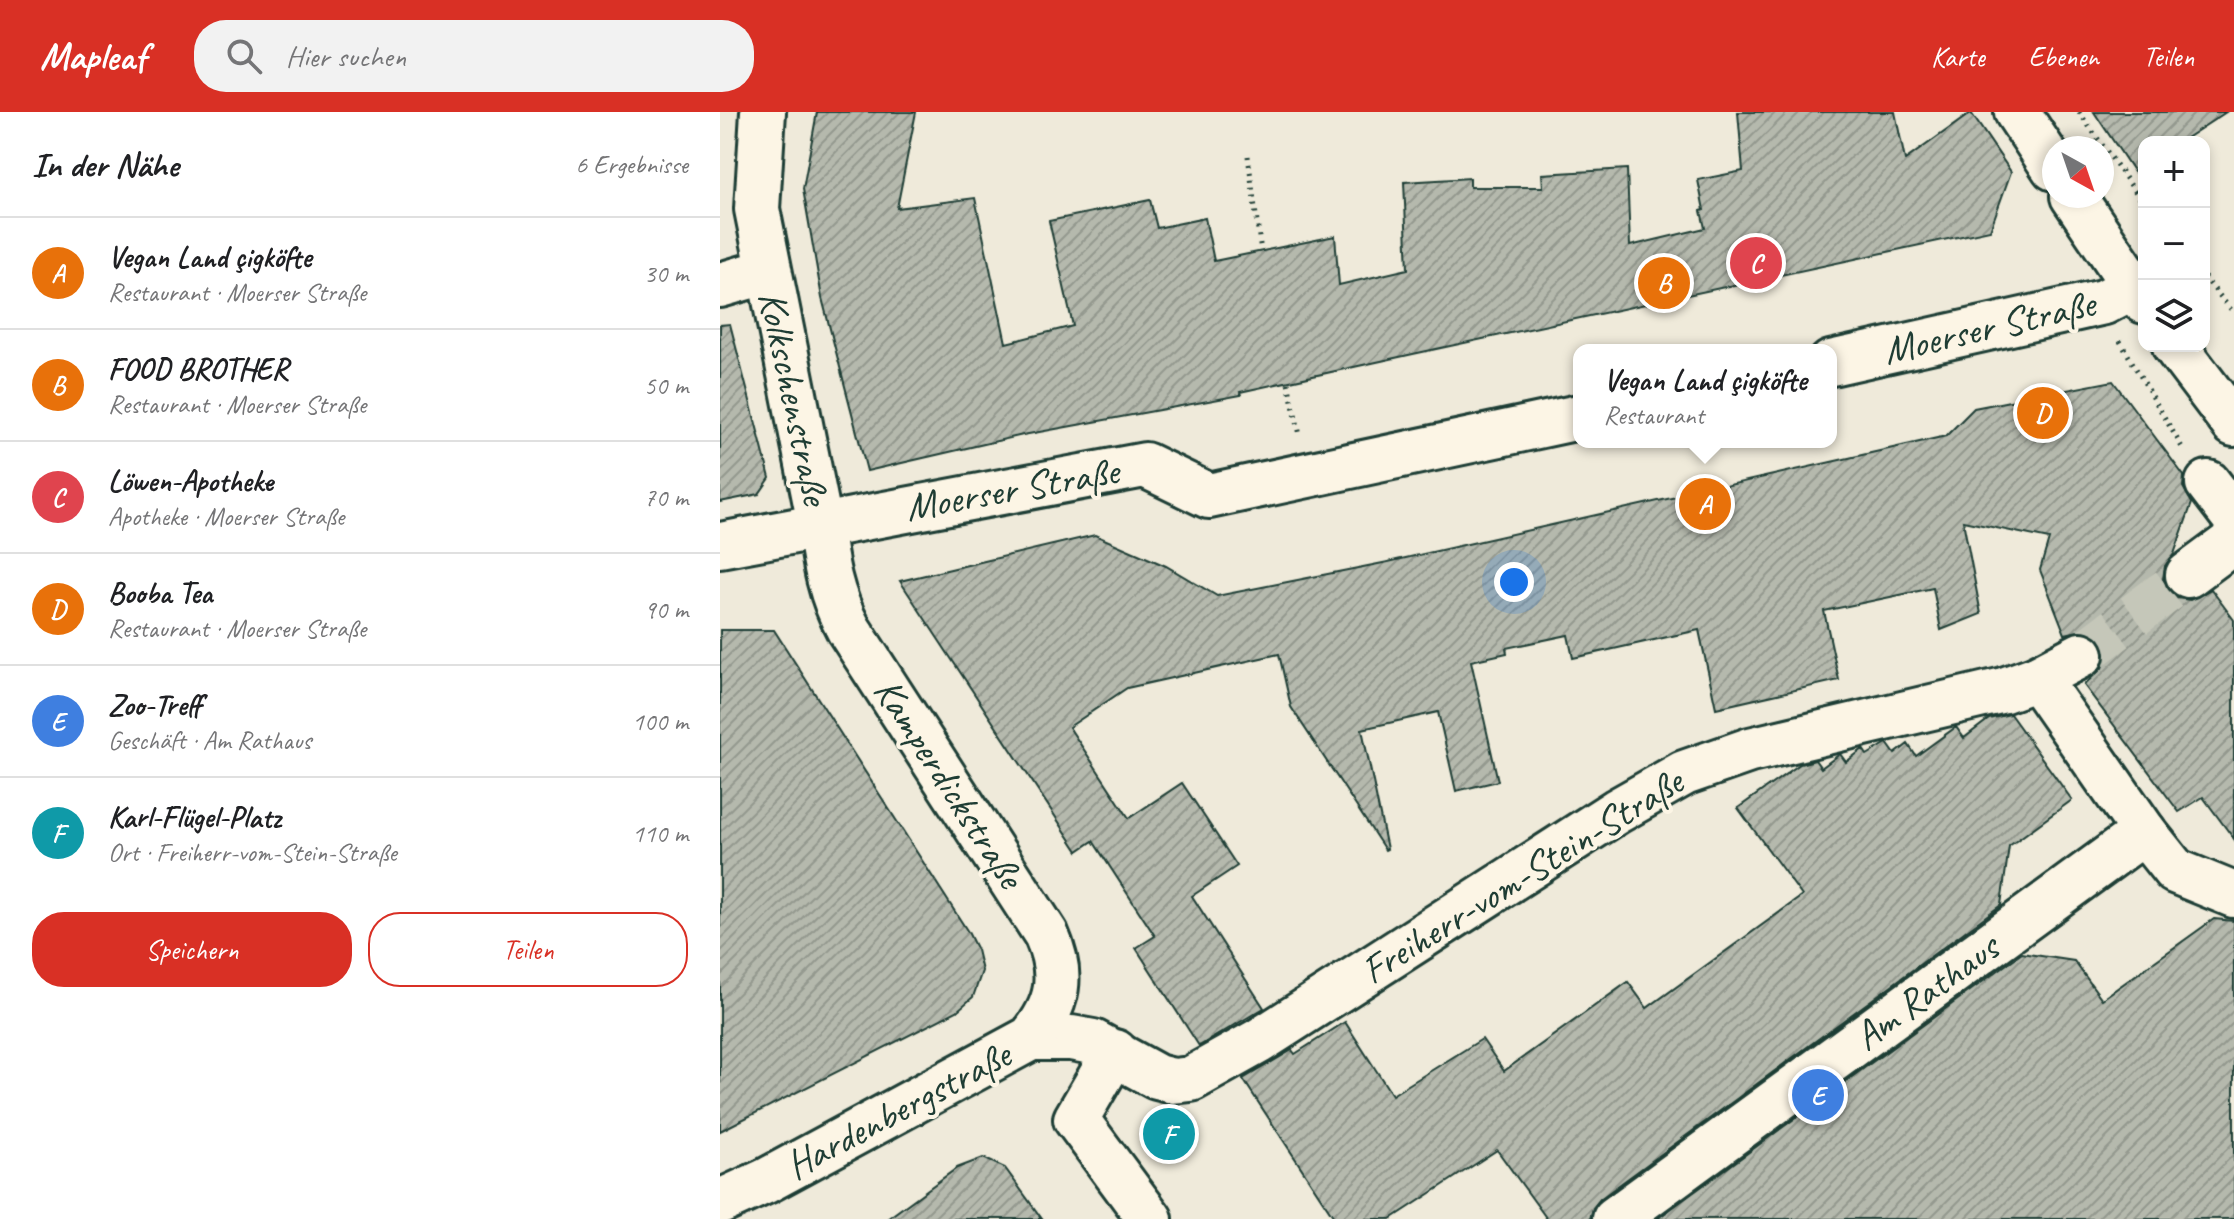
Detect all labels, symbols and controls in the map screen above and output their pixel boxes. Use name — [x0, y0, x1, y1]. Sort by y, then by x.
search box — [194, 20, 754, 92]
text: Mapleaf — [40, 33, 146, 80]
icon: search — [222, 34, 266, 78]
text: Hier suchen — [286, 37, 406, 75]
text: Karte — [1931, 39, 1985, 74]
text: Ebenen — [2029, 39, 2099, 74]
text: Teilen — [2143, 39, 2194, 74]
north arrow — [2042, 136, 2114, 208]
map controls — [2138, 136, 2210, 352]
button: + — [2138, 136, 2210, 208]
text: In der Nähe — [32, 143, 178, 186]
text: 6 Ergebnisse — [575, 148, 688, 181]
button: − — [2138, 208, 2210, 280]
pin: C — [1730, 233, 1782, 293]
text: Vegan Land çigköfte — [108, 238, 311, 276]
pin: B — [1638, 253, 1690, 313]
text: A — [51, 257, 65, 290]
text: 30 m — [644, 257, 688, 290]
text: Restaurant · Moerser Straße — [108, 276, 366, 309]
street label: Moerser Straße — [1878, 278, 2102, 376]
button: layers — [2138, 280, 2210, 352]
street label: Kolkschenstraße — [747, 287, 842, 512]
popup — [1573, 344, 1837, 448]
text: FOOD BROTHER — [108, 350, 288, 388]
text: Vegan Land çigköfte — [1603, 361, 1807, 399]
text: B — [51, 369, 65, 402]
text: 50 m — [644, 369, 688, 402]
pin: D — [2017, 383, 2069, 443]
text: Restaurant · Moerser Straße — [108, 388, 366, 421]
text: Restaurant — [1603, 399, 1704, 432]
street label: Moerser Straße — [902, 445, 1125, 532]
text: Löwen-Apotheke — [108, 462, 273, 500]
pin: A — [1679, 474, 1731, 534]
text: C — [52, 481, 64, 514]
text: 70 m — [644, 481, 688, 514]
text: Apotheke · Moerser Straße — [108, 500, 344, 533]
your location — [1494, 562, 1534, 602]
text: Booba Tea — [108, 574, 212, 612]
text: D — [50, 593, 66, 626]
text: 90 m — [644, 593, 688, 626]
text: Restaurant · Moerser Straße — [108, 612, 366, 645]
street label: Kamperdickstraße — [863, 669, 1037, 900]
text: Zoo-Treff — [108, 686, 201, 724]
text: E — [51, 705, 65, 738]
text: 100 m — [632, 705, 688, 738]
text: Geschäft · Am Rathaus — [108, 724, 311, 757]
street label: Freiherr-vom-Stein-Straße — [1352, 755, 1695, 995]
text: Karl-Flügel-Platz — [108, 798, 281, 836]
text: F — [52, 817, 64, 850]
text: 110 m — [632, 817, 688, 850]
text: Ort · Freiherr-vom-Stein-Straße — [108, 836, 397, 869]
button: Speichern — [32, 912, 352, 987]
button: Teilen — [368, 912, 688, 987]
street label: Am Rathaus — [1844, 921, 2011, 1061]
street label: Hardenbergstraße — [777, 1028, 1022, 1190]
pin: E — [1792, 1065, 1844, 1125]
pin: F — [1143, 1104, 1195, 1164]

